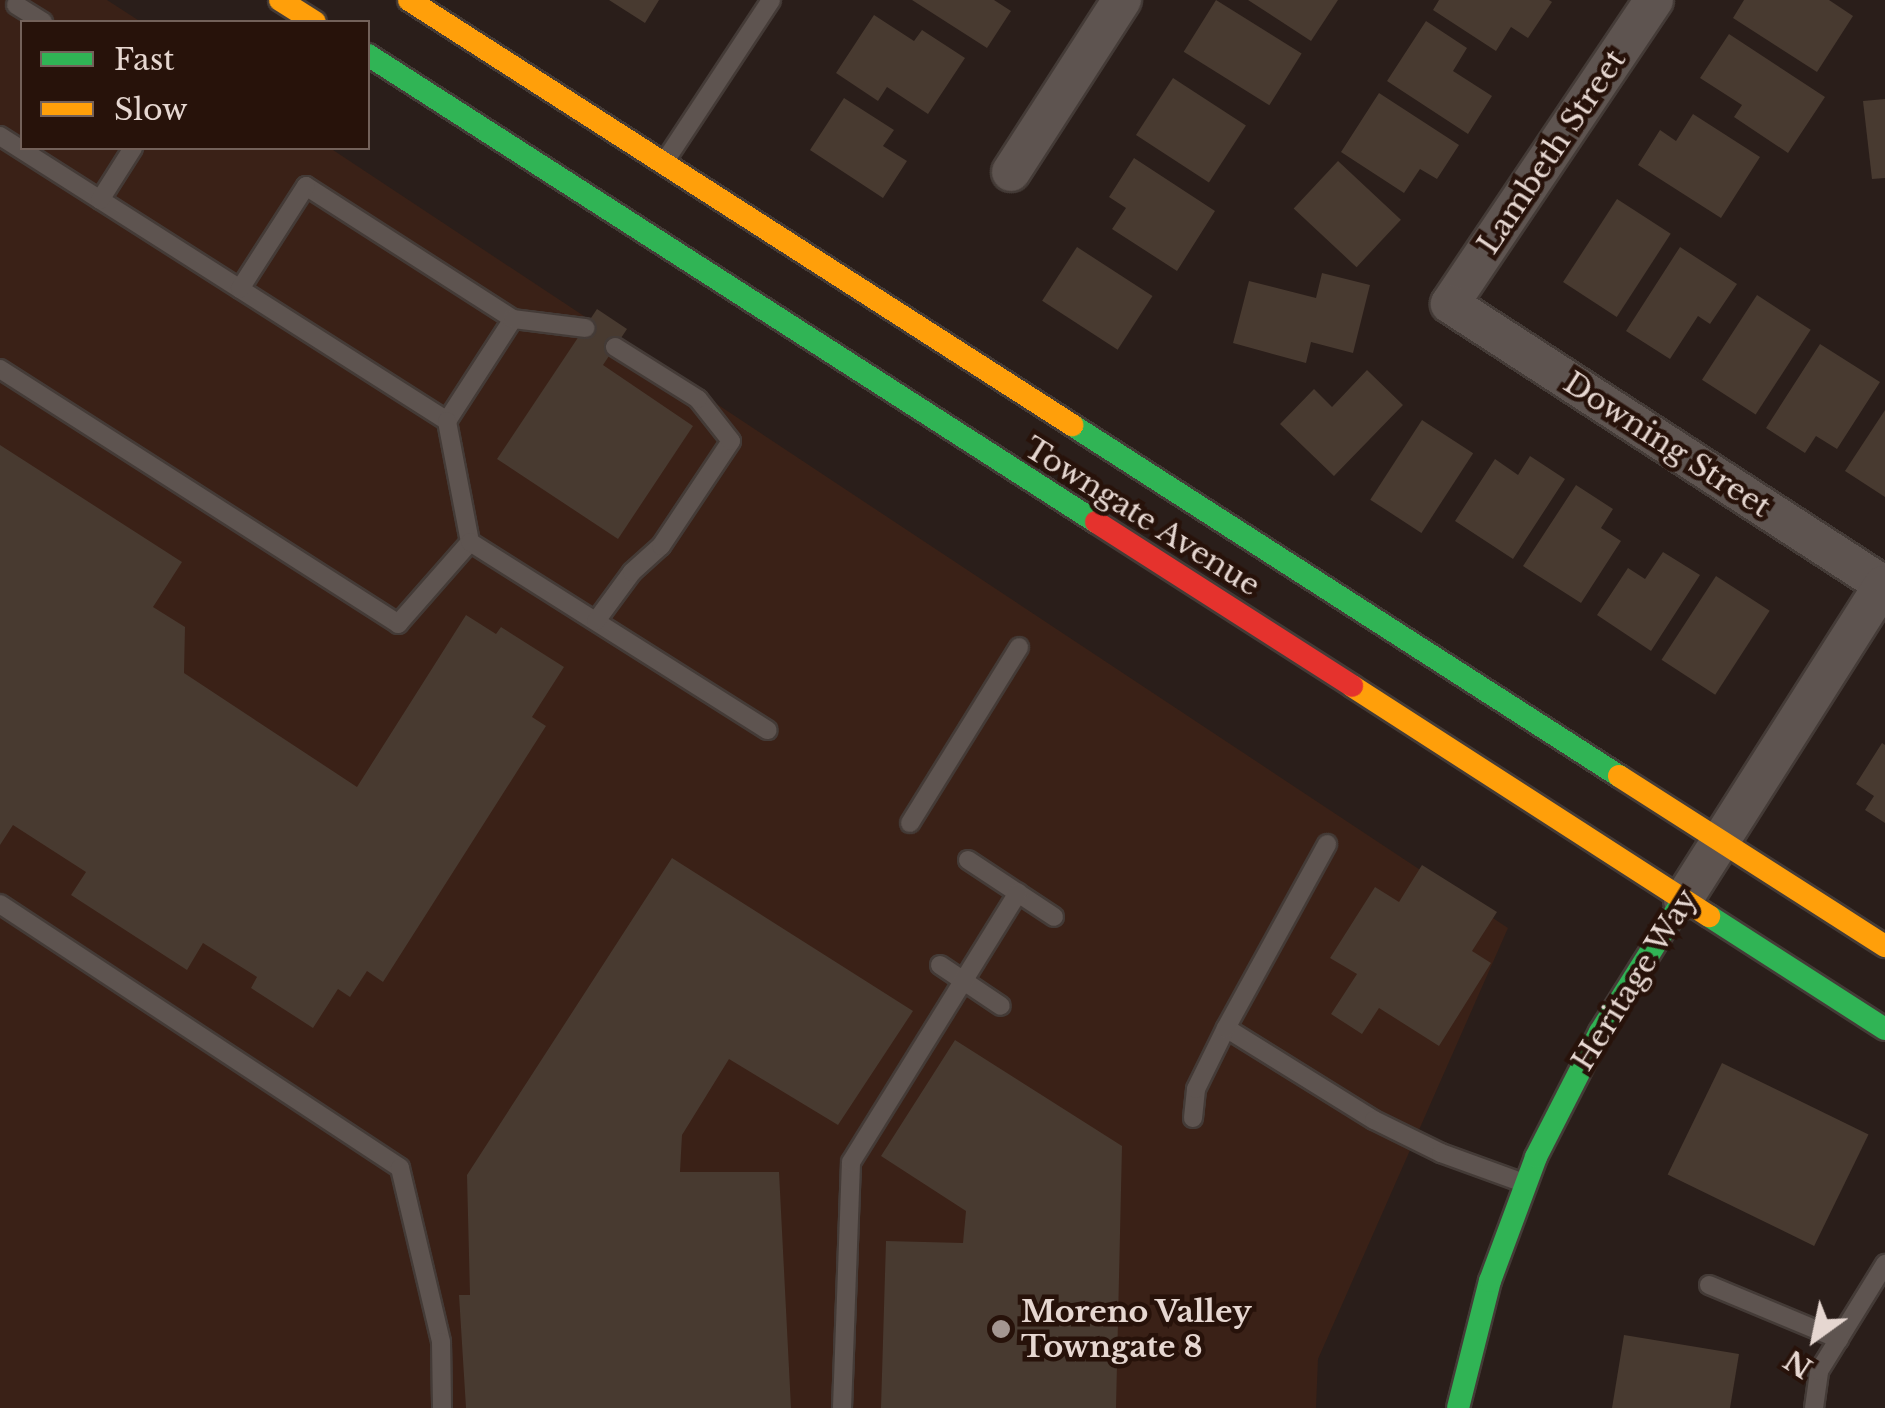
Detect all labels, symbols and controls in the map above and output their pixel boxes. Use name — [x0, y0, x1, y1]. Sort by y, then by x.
legend — [20, 20, 370, 150]
text: Fast — [114, 41, 175, 78]
street label: Lambeth Street — [1470, 43, 1634, 261]
text: Slow — [114, 91, 188, 128]
street label: Downing Street — [1557, 365, 1777, 525]
street label: Towngate Avenue — [1017, 430, 1267, 604]
street label: Heritage Way — [1565, 882, 1705, 1078]
north arrow — [1765, 1288, 1865, 1388]
place label: Moreno Valley Towngate 8 — [1021, 1294, 1253, 1364]
marker: Moreno Valley Towngate 8 — [990, 1318, 1012, 1340]
text: N — [1778, 1342, 1819, 1385]

